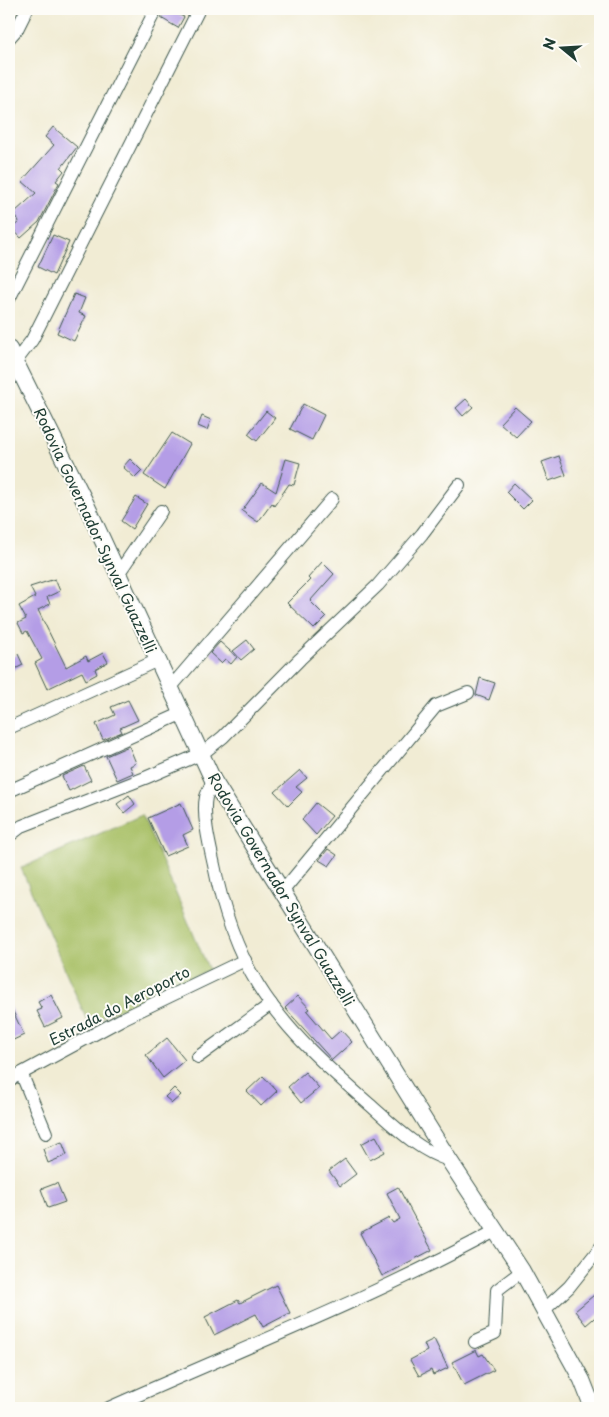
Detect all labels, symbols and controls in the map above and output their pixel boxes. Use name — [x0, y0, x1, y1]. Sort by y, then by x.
north arrow — [536, 22, 586, 72]
text: N — [537, 35, 561, 52]
street label: Rodovia Governador Synval Guazzelli — [29, 403, 163, 657]
street label: Rodovia Governador Synval Guazzelli — [203, 768, 361, 1010]
street label: Estrada do Aeroporto — [45, 960, 193, 1050]

